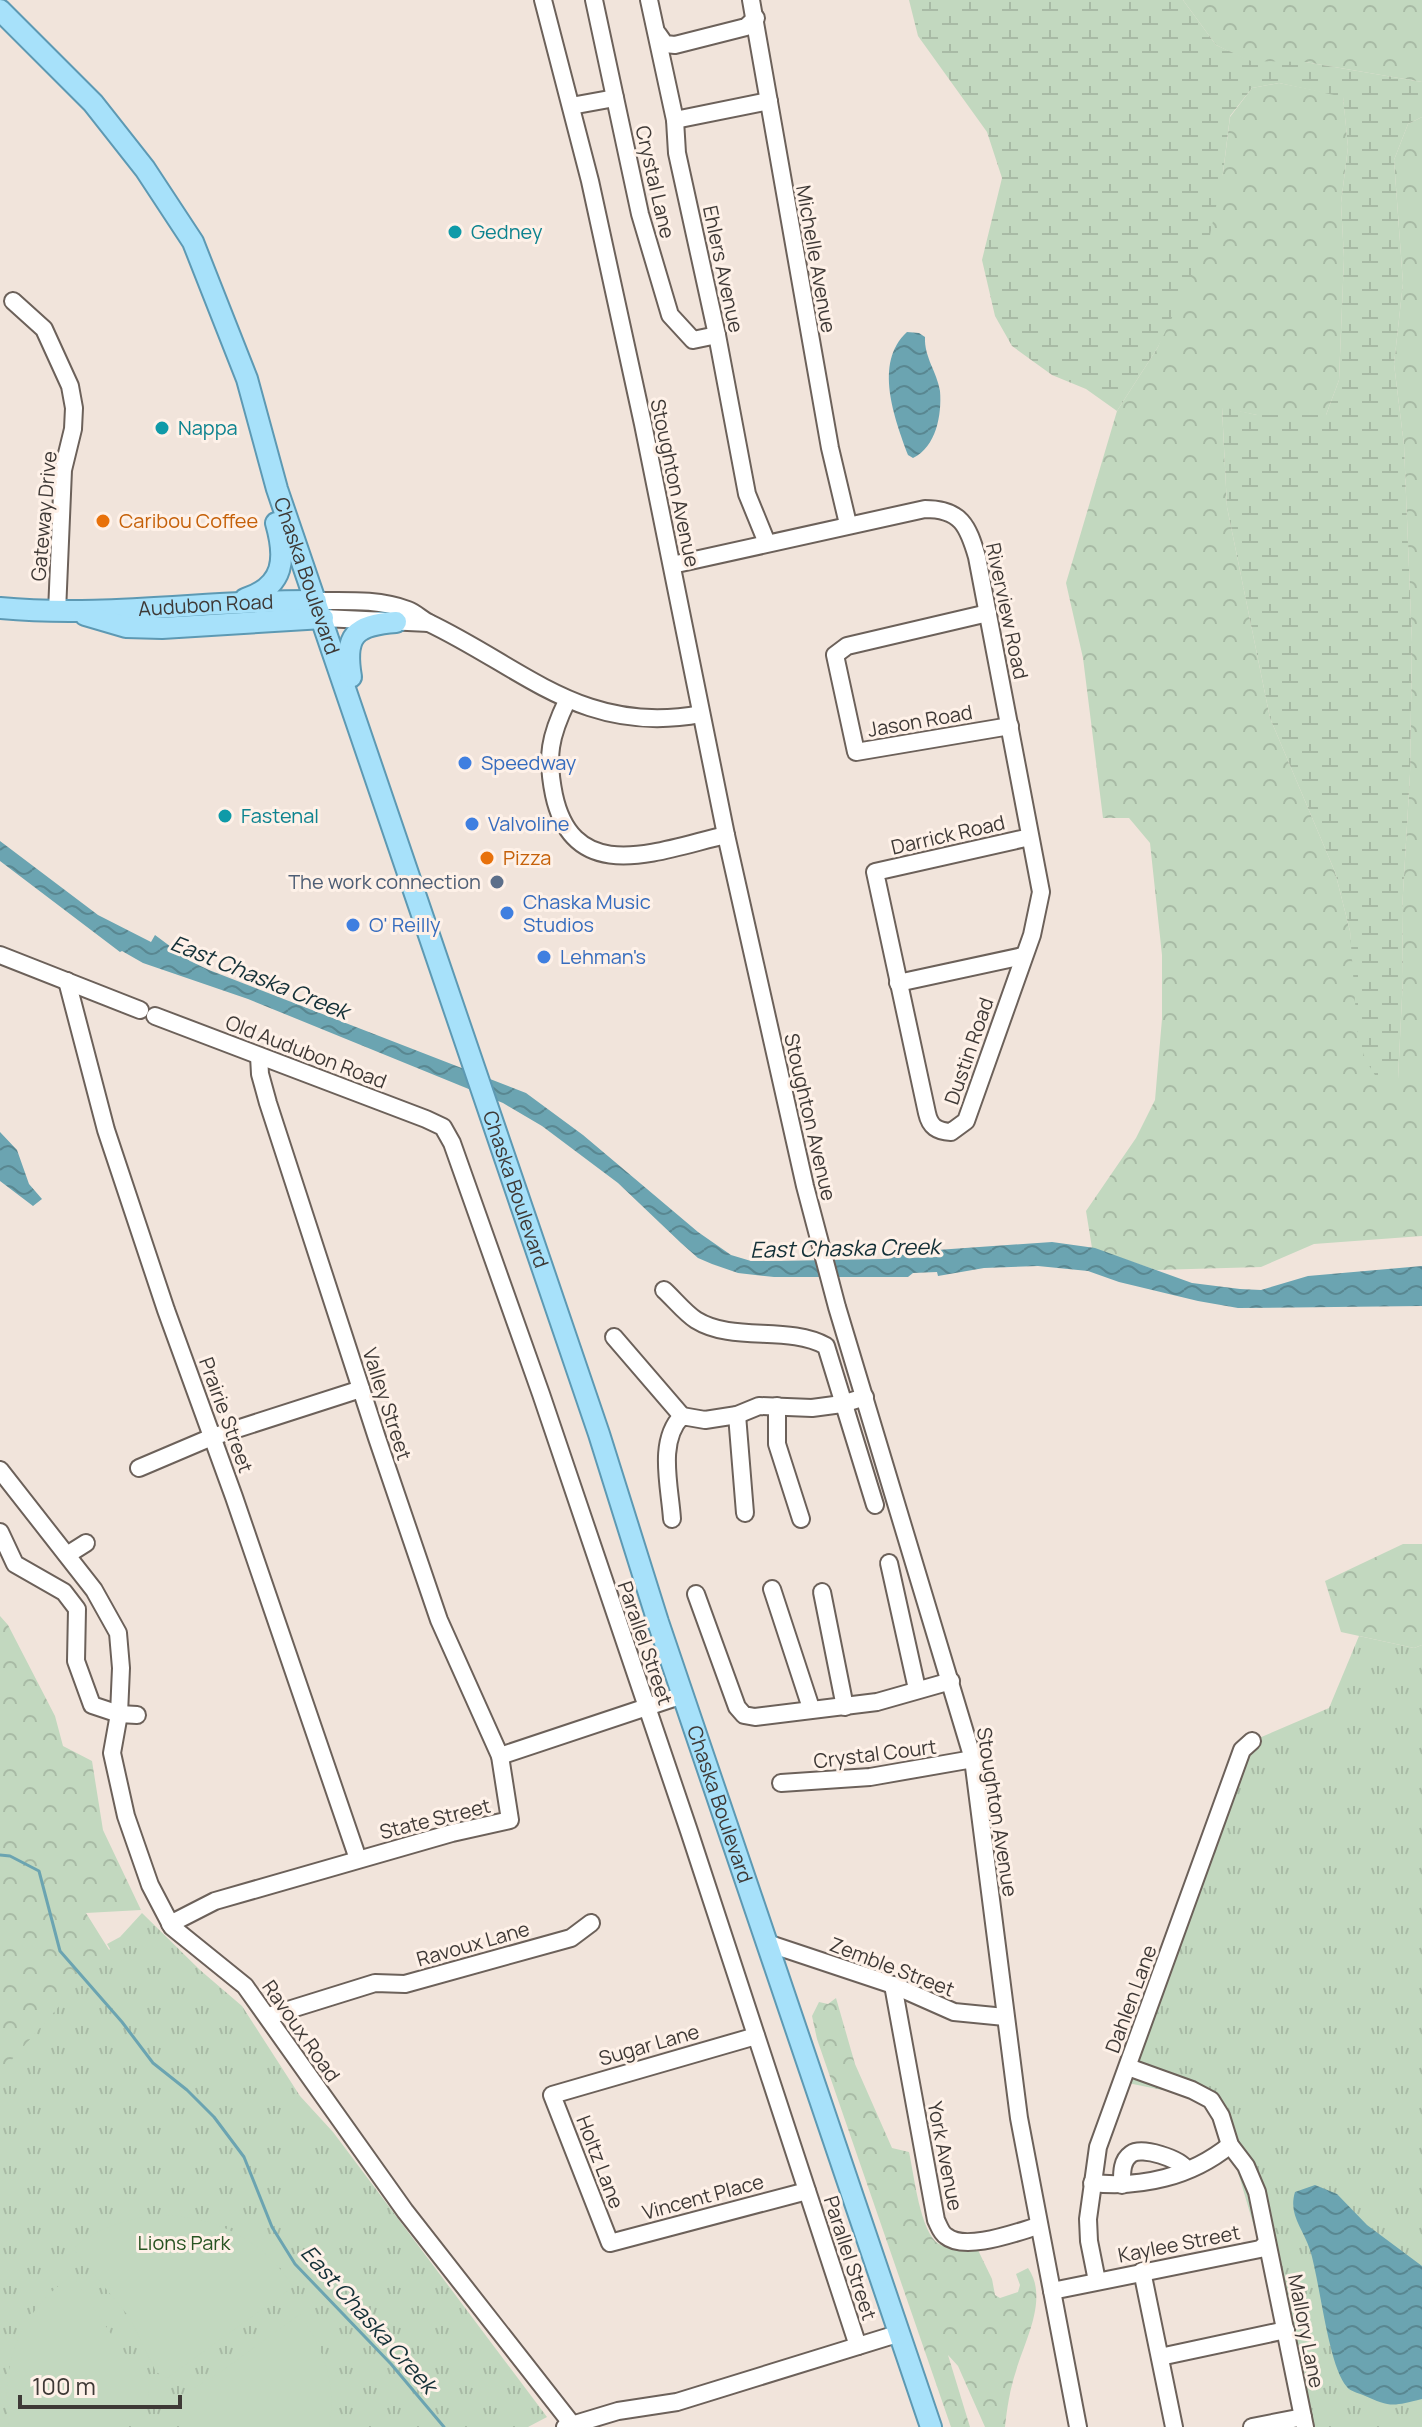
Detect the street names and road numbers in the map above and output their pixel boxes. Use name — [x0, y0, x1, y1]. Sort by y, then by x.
street label: Crystal Lane — [629, 123, 682, 241]
street label: Michelle Avenue — [790, 183, 843, 335]
street label: Ehlers Avenue — [697, 203, 750, 335]
street label: Stoughton Avenue — [644, 396, 706, 569]
street label: Gateway Drive — [24, 450, 63, 582]
street label: Chaska Boulevard — [268, 494, 346, 658]
street label: Riverview Road — [980, 540, 1035, 682]
street label: Audubon Road — [137, 588, 274, 622]
street label: Jason Road — [865, 698, 974, 743]
street label: Darrick Road — [888, 808, 1007, 861]
street label: Dustin Road — [938, 994, 999, 1108]
street label: Old Audubon Road — [222, 1008, 390, 1095]
street label: Stoughton Avenue — [778, 1030, 843, 1203]
street label: Chaska Boulevard — [477, 1107, 555, 1271]
street label: Valley Street — [357, 1344, 418, 1463]
street label: Prairie Street — [193, 1353, 260, 1476]
street label: Parallel Street — [612, 1577, 679, 1708]
street label: Chaska Boulevard — [681, 1722, 759, 1886]
street label: Stoughton Avenue — [971, 1725, 1024, 1899]
street label: Crystal Court — [812, 1733, 938, 1774]
street label: State Street — [377, 1792, 493, 1845]
street label: Ravoux Lane — [413, 1915, 532, 1973]
street label: Zemble Street — [826, 1930, 958, 2003]
street label: Dahlen Lane — [1098, 1941, 1163, 2057]
street label: Ravoux Road — [256, 1974, 347, 2087]
street label: Sugar Lane — [596, 2017, 702, 2072]
street label: York Avenue — [922, 2099, 969, 2213]
street label: Holtz Lane — [570, 2111, 631, 2212]
street label: Vincent Place — [639, 2167, 767, 2226]
street label: Parallel Street — [818, 2192, 883, 2323]
street label: Kaylee Street — [1116, 2218, 1242, 2269]
street label: Mallory Lane — [1282, 2272, 1331, 2390]

